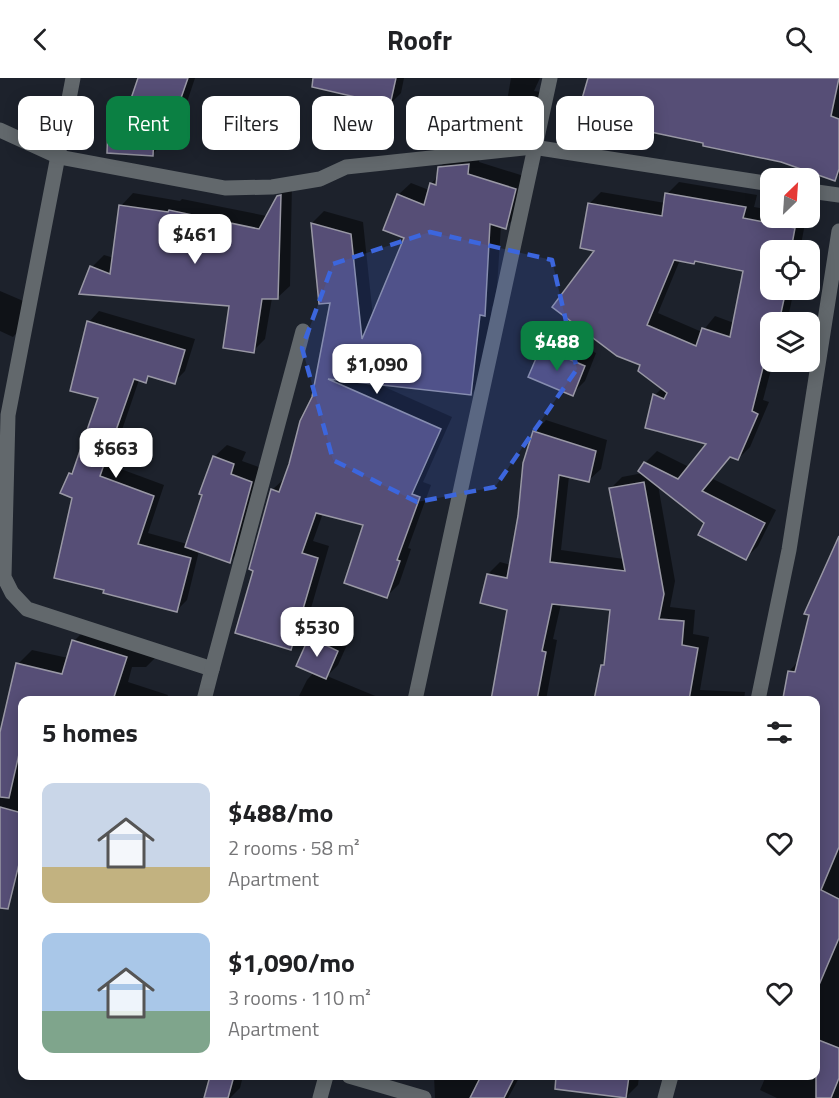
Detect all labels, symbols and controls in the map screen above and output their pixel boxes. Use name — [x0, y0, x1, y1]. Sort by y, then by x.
text: Roofr — [387, 19, 452, 60]
icon: back — [24, 23, 57, 56]
icon: search — [782, 23, 815, 56]
chip: Buy — [18, 96, 94, 150]
chip: Rent — [106, 96, 190, 150]
chip: Filters — [202, 96, 300, 150]
chip: New — [312, 96, 394, 150]
chip: Apartment — [406, 96, 544, 150]
chip: House — [556, 96, 654, 150]
north arrow — [760, 168, 820, 228]
map controls — [760, 168, 820, 372]
pin: $461 — [159, 214, 231, 265]
text: $461 — [173, 218, 217, 249]
button: locate — [760, 240, 820, 300]
button: layers — [760, 312, 820, 372]
pin: $488 — [521, 321, 593, 372]
text: $488 — [535, 325, 579, 356]
pin: $1,090 — [328, 344, 426, 395]
text: $1,090 — [346, 348, 408, 379]
pin: $663 — [80, 428, 152, 479]
text: $663 — [94, 432, 138, 463]
pin: $530 — [281, 607, 353, 658]
text: $530 — [295, 611, 339, 642]
text: 5 homes — [42, 713, 138, 752]
icon: filters — [763, 716, 796, 749]
text: $488/mo — [228, 793, 333, 832]
icon: home — [90, 807, 162, 879]
icon: heart — [763, 827, 796, 860]
text: 2 rooms · 58 m² — [228, 832, 360, 863]
text: Apartment — [228, 863, 319, 894]
text: $1,090/mo — [228, 943, 355, 982]
icon: home — [90, 957, 162, 1029]
icon: heart — [763, 977, 796, 1010]
text: 3 rooms · 110 m² — [228, 982, 371, 1013]
text: Apartment — [228, 1013, 319, 1044]

